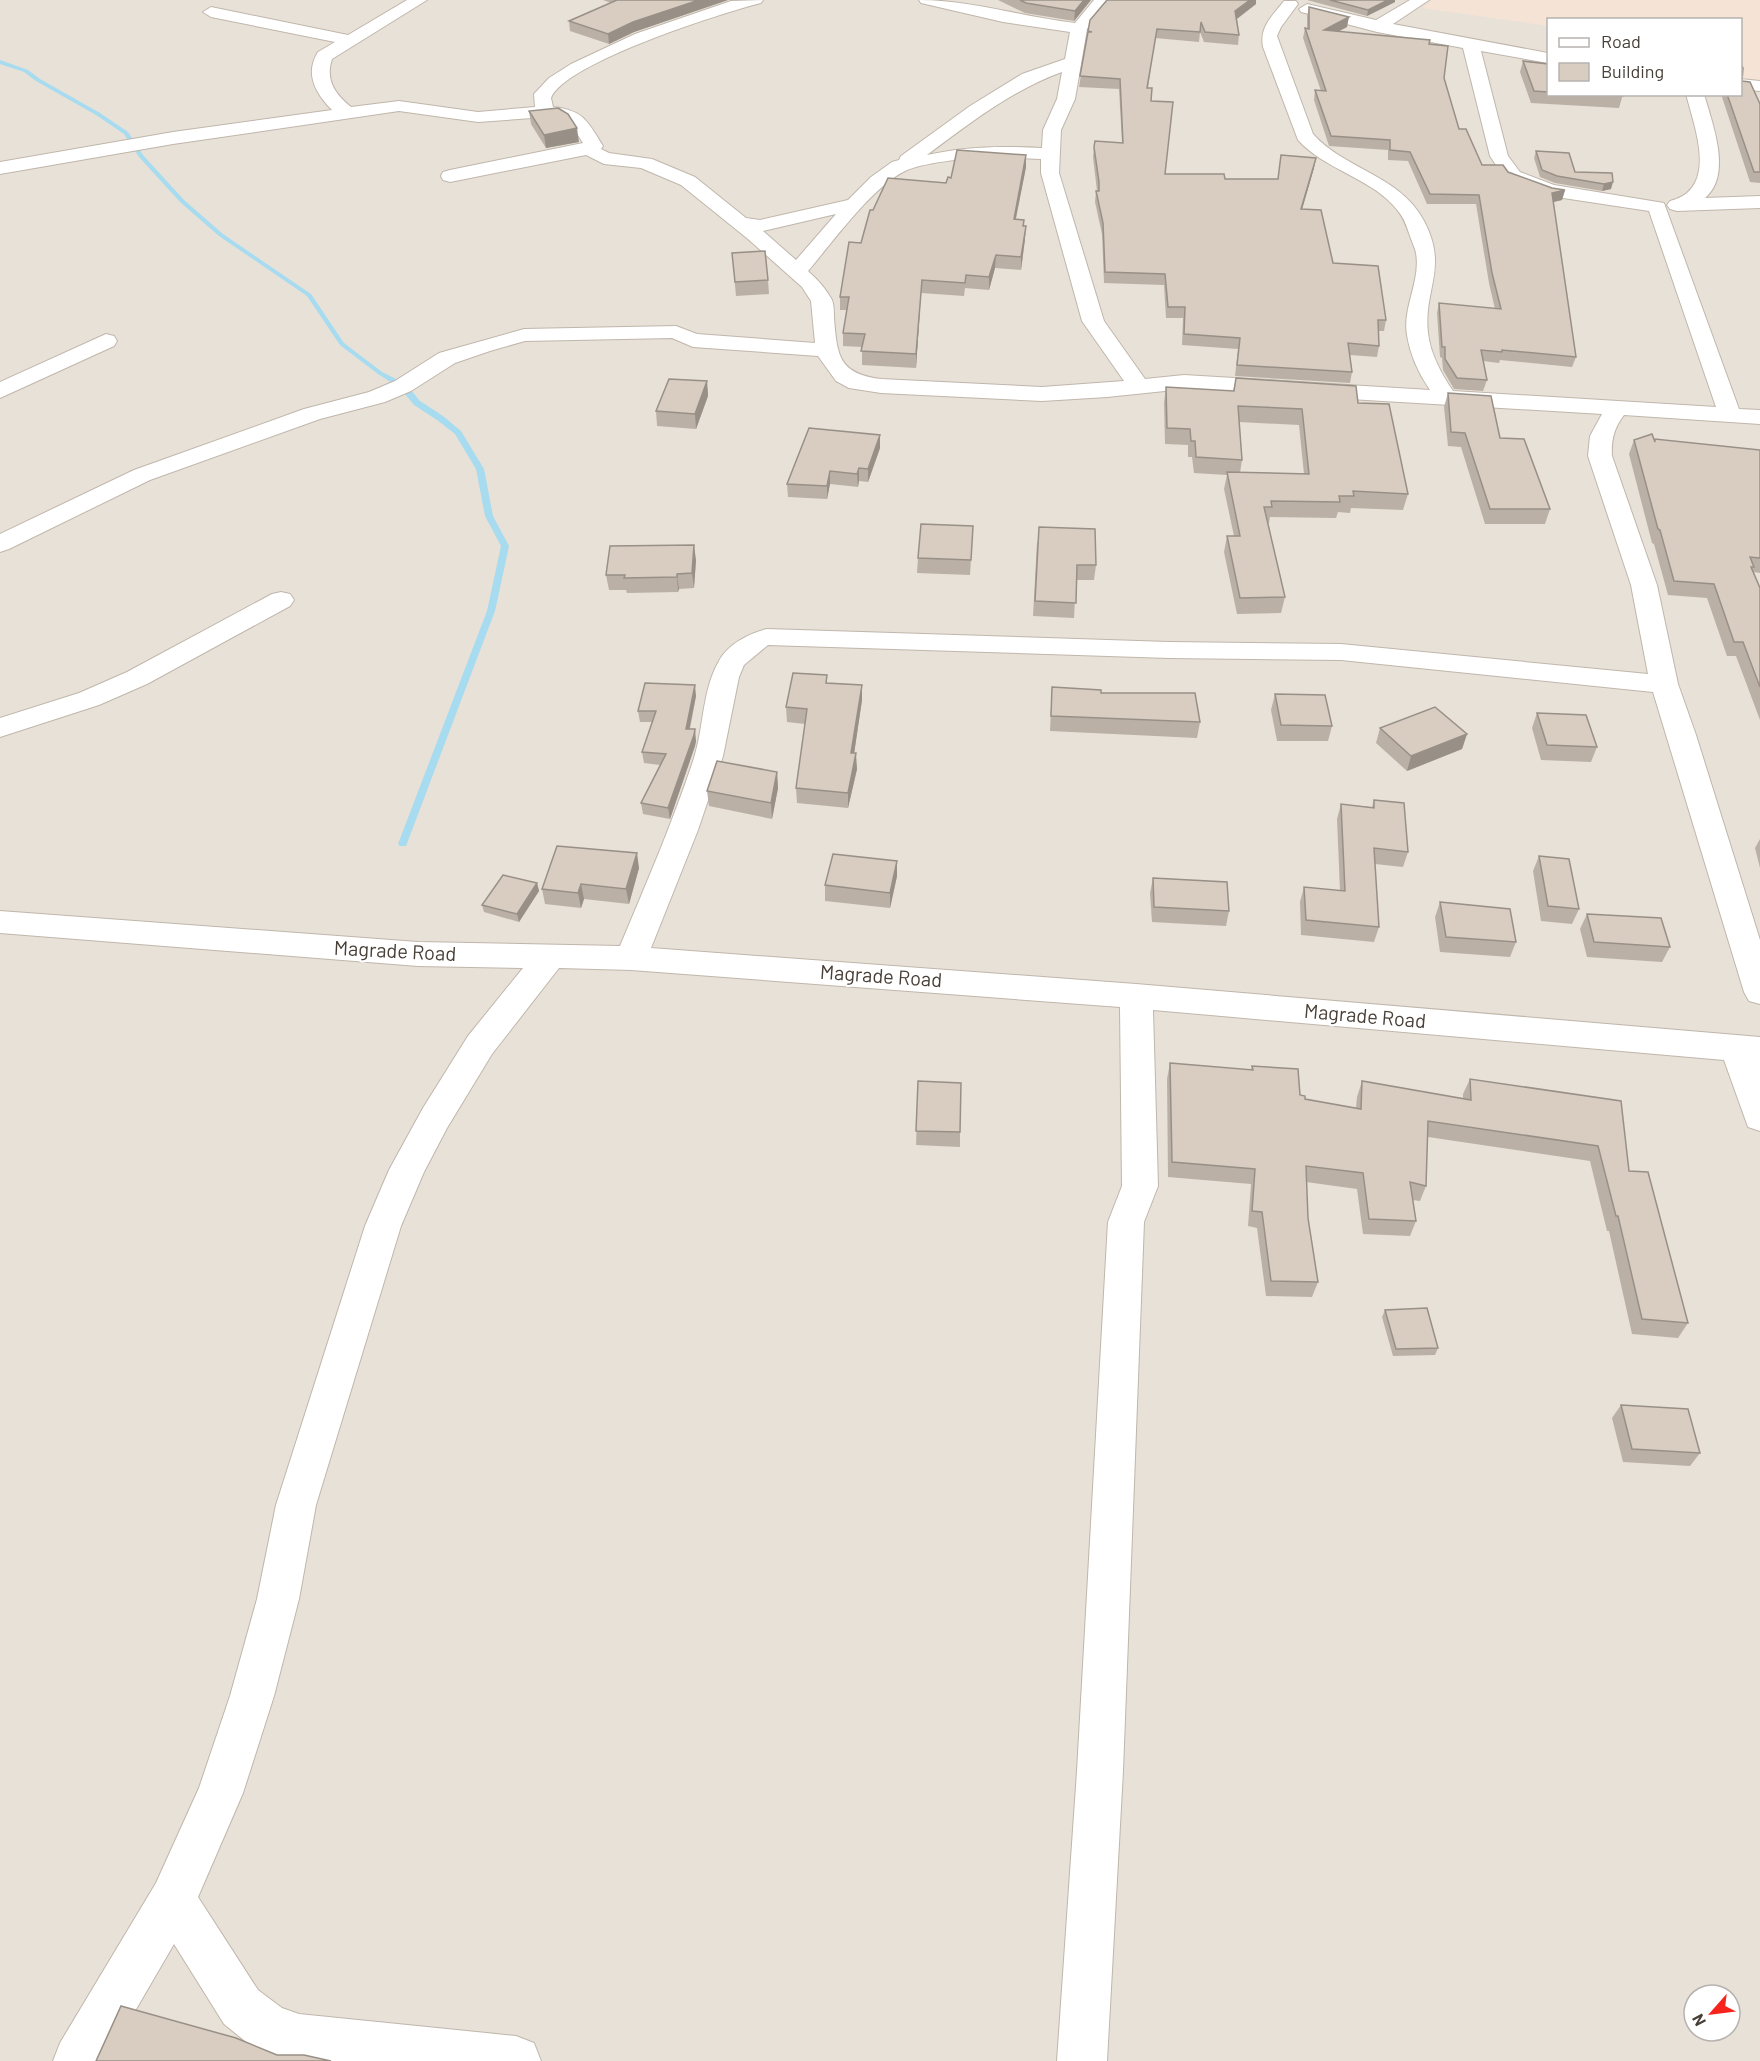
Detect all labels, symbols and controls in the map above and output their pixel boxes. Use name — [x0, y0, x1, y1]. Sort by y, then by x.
legend — [1547, 18, 1742, 96]
text: Road — [1601, 30, 1641, 52]
text: Building — [1601, 60, 1664, 82]
street label: Magrade Road — [333, 935, 457, 965]
street label: Magrade Road — [819, 959, 943, 991]
street label: Magrade Road — [1303, 998, 1427, 1032]
north arrow — [1682, 1983, 1742, 2043]
text: N — [1687, 2011, 1709, 2029]

